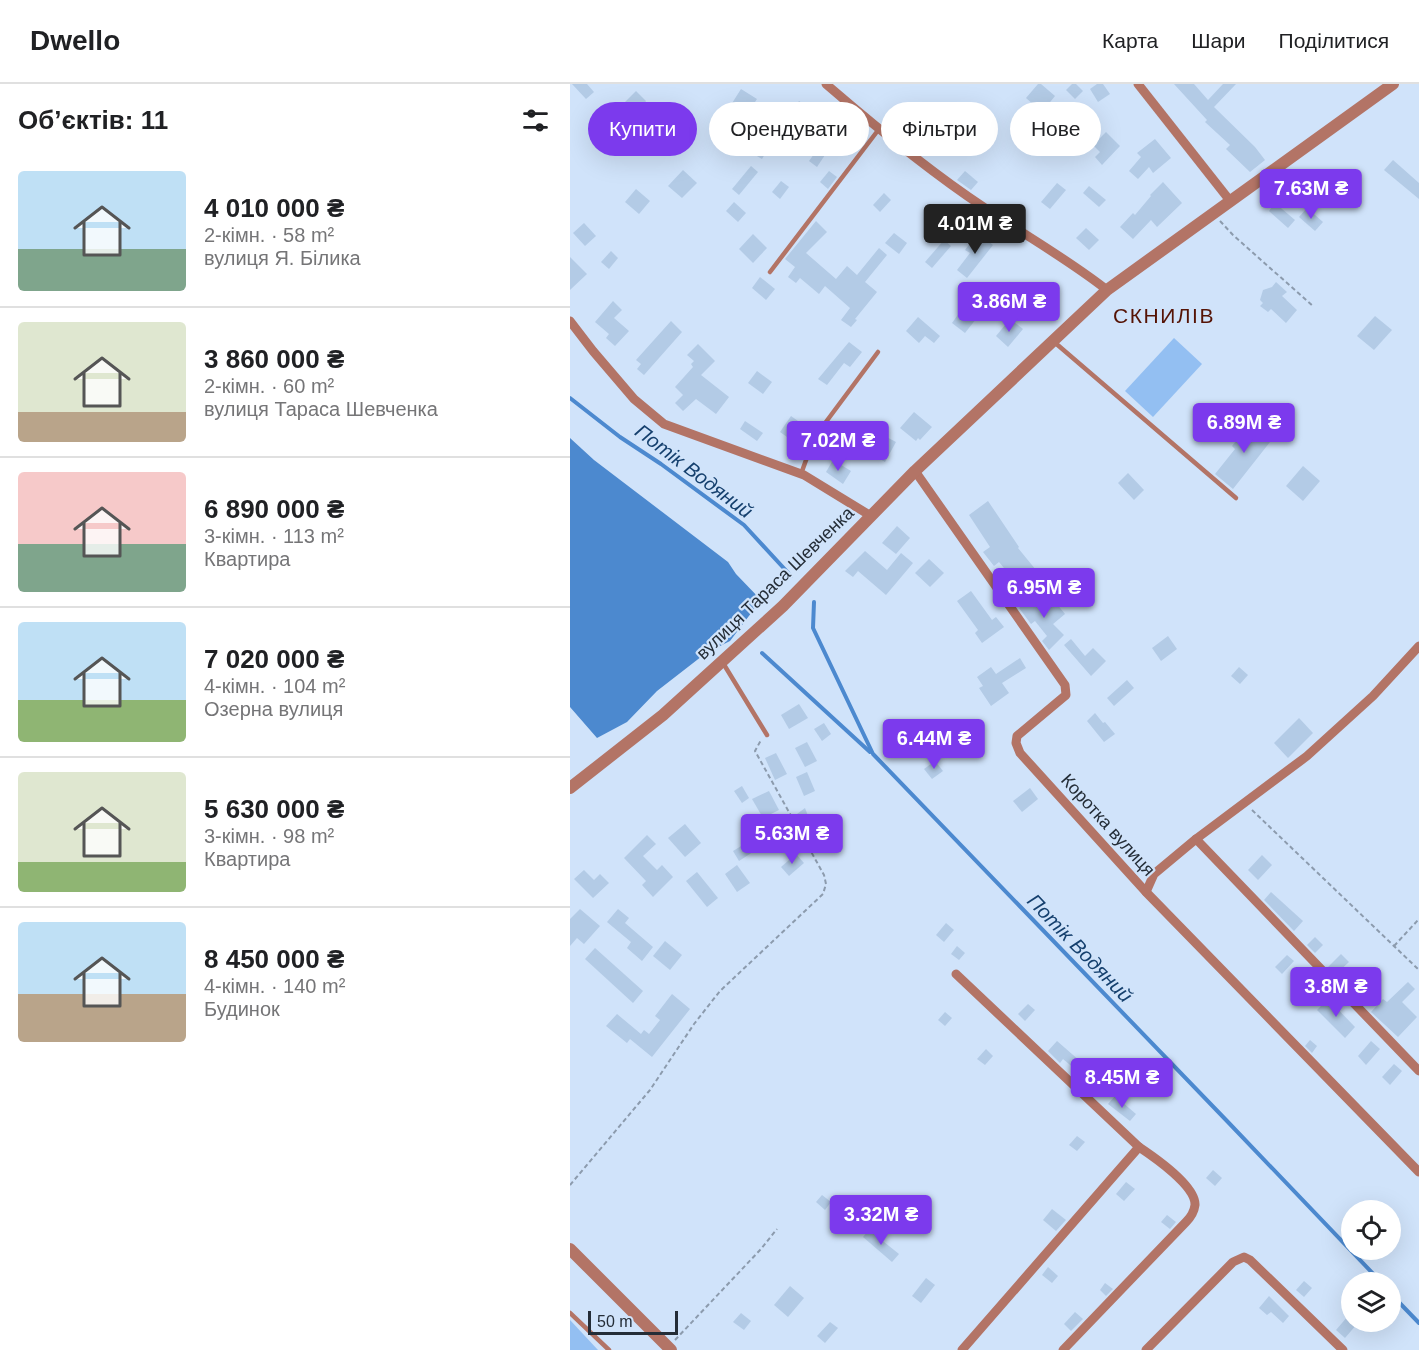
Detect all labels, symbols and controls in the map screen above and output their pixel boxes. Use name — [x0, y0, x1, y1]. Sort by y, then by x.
text: Dwello — [30, 25, 120, 56]
text: Карта — [1102, 29, 1158, 52]
text: Шари — [1191, 29, 1246, 52]
text: Поділитися — [1279, 29, 1389, 52]
chip: Купити — [588, 102, 697, 156]
chip: Орендувати — [709, 102, 869, 156]
chip: Фільтри — [881, 102, 998, 156]
chip: Нове — [1010, 102, 1101, 156]
icon: filters — [519, 104, 552, 137]
text: Об’єктів: 11 — [18, 105, 168, 135]
pin: 7.63M ₴ — [1256, 169, 1366, 220]
text: 7.63M ₴ — [1274, 177, 1348, 199]
text: 4 010 000 ₴ — [204, 193, 344, 223]
icon: home — [66, 195, 138, 267]
pin: 4.01M ₴ — [920, 204, 1030, 255]
text: 4.01M ₴ — [938, 212, 1012, 234]
text: 2-кімн. · 58 m² — [204, 224, 334, 246]
text: вулиця Я. Білика — [204, 247, 361, 269]
pin: 3.86M ₴ — [954, 282, 1064, 333]
text: 3.86M ₴ — [972, 290, 1046, 312]
district label: СКНИЛІВ — [1113, 304, 1215, 327]
text: 3 860 000 ₴ — [204, 344, 344, 374]
icon: home — [66, 346, 138, 418]
text: 2-кімн. · 60 m² — [204, 375, 334, 397]
text: вулиця Тараса Шевченка — [204, 398, 438, 420]
pin: 6.89M ₴ — [1189, 403, 1299, 454]
text: 6.89M ₴ — [1207, 411, 1281, 433]
water label: Потік Водяний — [631, 420, 757, 522]
pin: 7.02M ₴ — [783, 421, 893, 472]
text: 7.02M ₴ — [801, 429, 875, 451]
text: 6 890 000 ₴ — [204, 494, 344, 524]
icon: home — [66, 496, 138, 568]
street label: вулиця Тараса Шевченка — [692, 502, 858, 663]
text: 3-кімн. · 113 m² — [204, 525, 344, 547]
text: Квартира — [204, 548, 290, 570]
pin: 6.95M ₴ — [989, 568, 1099, 619]
text: 6.95M ₴ — [1007, 576, 1081, 598]
text: 7 020 000 ₴ — [204, 644, 344, 674]
icon: home — [66, 646, 138, 718]
text: 4-кімн. · 104 m² — [204, 675, 345, 697]
text: Озерна вулиця — [204, 698, 343, 720]
pin: 6.44M ₴ — [879, 719, 989, 770]
text: 6.44M ₴ — [897, 727, 971, 749]
street label: Коротка вулиця — [1057, 770, 1159, 880]
text: 5 630 000 ₴ — [204, 794, 344, 824]
icon: home — [66, 796, 138, 868]
pin: 5.63M ₴ — [737, 814, 847, 865]
text: 5.63M ₴ — [755, 822, 829, 844]
text: 3-кімн. · 98 m² — [204, 825, 334, 847]
text: Квартира — [204, 848, 290, 870]
water label: Потік Водяний — [1023, 890, 1137, 1006]
text: 8 450 000 ₴ — [204, 944, 344, 974]
icon: home — [66, 946, 138, 1018]
pin: 3.8M ₴ — [1287, 967, 1385, 1018]
text: 4-кімн. · 140 m² — [204, 975, 345, 997]
text: 3.8M ₴ — [1304, 975, 1368, 997]
text: Будинок — [204, 998, 280, 1020]
pin: 8.45M ₴ — [1067, 1058, 1177, 1109]
text: 8.45M ₴ — [1085, 1066, 1159, 1088]
pin: 3.32M ₴ — [826, 1195, 936, 1246]
map controls — [1341, 1200, 1401, 1332]
button: locate — [1341, 1200, 1401, 1260]
text: 3.32M ₴ — [844, 1203, 918, 1225]
button: layers — [1341, 1272, 1401, 1332]
scale bar — [588, 1308, 678, 1336]
text: 50 m — [597, 1313, 633, 1330]

